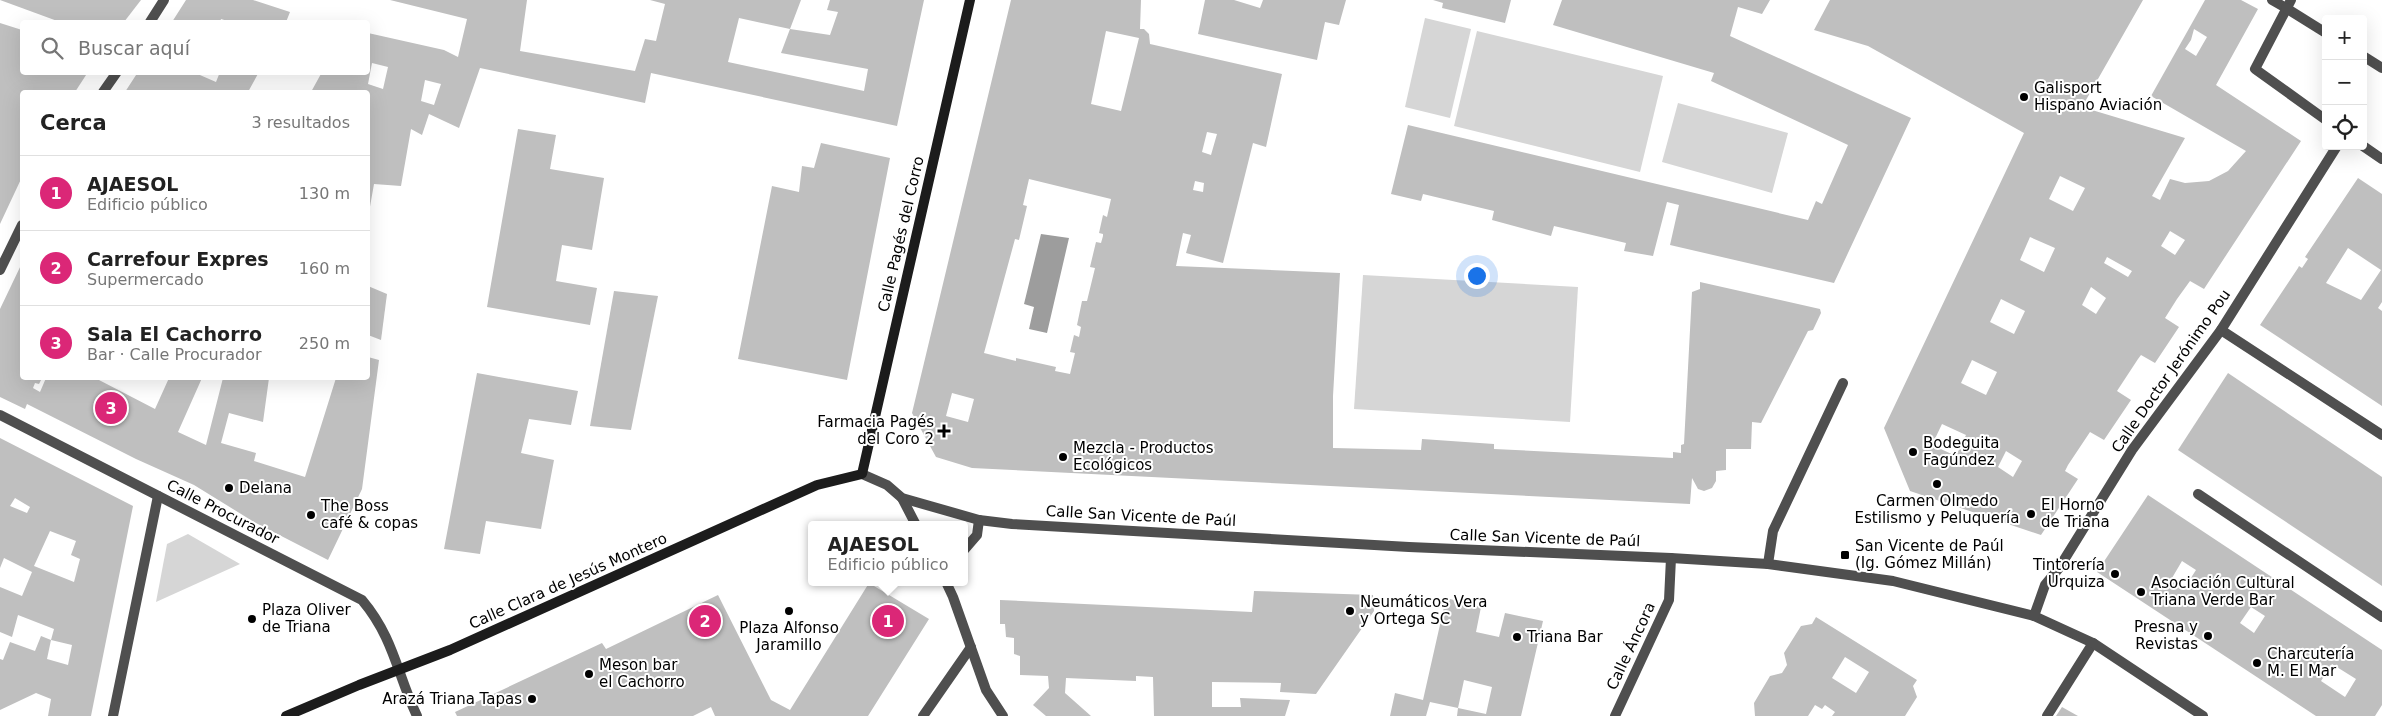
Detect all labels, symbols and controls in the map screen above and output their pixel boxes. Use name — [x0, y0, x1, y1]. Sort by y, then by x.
map controls — [2322, 15, 2367, 150]
button: + — [2322, 15, 2367, 60]
search box — [20, 20, 370, 75]
icon: search — [38, 34, 66, 62]
text: Buscar aquí — [78, 37, 190, 59]
button: − — [2322, 60, 2367, 105]
place label: Galisport Hispano Aviación — [2034, 79, 2162, 114]
marker: Galisport Hispano Aviación — [2018, 91, 2030, 103]
button: locate — [2322, 105, 2367, 150]
text: Cerca — [40, 111, 107, 135]
text: 3 resultados — [251, 113, 350, 132]
street label: Calle Pagés del Corro — [874, 154, 928, 314]
text: AJAESOL — [87, 173, 178, 195]
text: 1 — [50, 184, 62, 203]
text: 130 m — [299, 184, 350, 203]
text: Edificio público — [87, 195, 208, 214]
text: Carrefour Expres — [87, 248, 269, 270]
text: 2 — [50, 259, 62, 278]
text: 160 m — [299, 259, 350, 278]
your location — [1464, 263, 1490, 289]
text: Supermercado — [87, 270, 204, 289]
street label: Calle Doctor Jerónimo Pou — [2108, 286, 2234, 456]
text: Sala El Cachorro — [87, 323, 262, 345]
text: 3 — [50, 334, 62, 353]
text: 250 m — [299, 334, 350, 353]
text: Bar · Calle Procurador — [87, 345, 262, 364]
pin: 3 — [95, 389, 127, 427]
place label: Farmacia Pagés del Coro 2 — [817, 413, 934, 448]
marker: Farmacia Pagés del Coro 2 — [938, 425, 950, 437]
place label: Bodeguita Fagúndez — [1923, 434, 2000, 469]
place label: Mezcla - Productos Ecológicos — [1073, 439, 1214, 474]
marker: Bodeguita Fagúndez — [1907, 446, 1919, 458]
marker: Mezcla - Productos Ecológicos — [1057, 451, 1069, 463]
street label: Calle Procurador — [164, 476, 283, 548]
marker: Carmen Olmedo Estilismo y Peluquería — [1931, 478, 1943, 490]
place label: Delana — [239, 479, 292, 497]
marker: Delana — [223, 482, 235, 494]
place label: Carmen Olmedo Estilismo y Peluquería — [1855, 492, 2019, 527]
place label: El Horno de Triana — [2041, 496, 2110, 531]
place label: The Boss café & copas — [320, 497, 418, 532]
street label: Calle San Vicente de Paúl — [1045, 502, 1237, 530]
marker: El Horno de Triana — [2025, 508, 2037, 520]
marker: The Boss café & copas — [305, 509, 317, 521]
popup — [808, 521, 968, 586]
street label: Calle San Vicente de Paúl — [1449, 526, 1641, 550]
street label: Calle Clara de Jesús Montero — [466, 529, 670, 633]
text: AJAESOL — [828, 533, 919, 555]
place label: San Vicente de Paúl (Ig. Gómez Millán) — [1855, 537, 2004, 572]
marker: San Vicente de Paúl (Ig. Gómez Millán) — [1839, 549, 1851, 561]
text: Edificio público — [828, 555, 948, 574]
place label: Tintorería Urquiza — [2032, 556, 2105, 591]
marker: Tintorería Urquiza — [2109, 568, 2121, 580]
place label: Asociación Cultural Triana Verde Bar — [2150, 574, 2295, 609]
marker: Asociación Cultural Triana Verde Bar — [2135, 586, 2147, 598]
place label: Neumáticos Vera y Ortega SC — [1360, 593, 1488, 628]
street label: Calle Áncora — [1602, 599, 1659, 693]
place label: Plaza Oliver de Triana — [262, 601, 351, 636]
pin: 2 — [689, 602, 721, 640]
pin: 1 — [872, 602, 904, 640]
marker: Plaza Alfonso Jaramillo — [783, 605, 795, 617]
marker: Neumáticos Vera y Ortega SC — [1344, 605, 1356, 617]
marker: Plaza Oliver de Triana — [246, 613, 258, 625]
place label: Presna y Revistas — [2134, 618, 2198, 653]
place label: Plaza Alfonso Jaramillo — [739, 619, 839, 654]
place label: Triana Bar — [1526, 628, 1603, 646]
marker: Presna y Revistas — [2202, 630, 2214, 642]
marker: Triana Bar — [1511, 631, 1523, 643]
place label: Charcutería M. El Mar — [2267, 645, 2354, 680]
place label: Meson bar el Cachorro — [599, 656, 685, 691]
marker: Charcutería M. El Mar — [2251, 657, 2263, 669]
marker: Meson bar el Cachorro — [583, 668, 595, 680]
place label: Arazá Triana Tapas — [382, 690, 522, 708]
marker: Arazá Triana Tapas — [526, 693, 538, 705]

